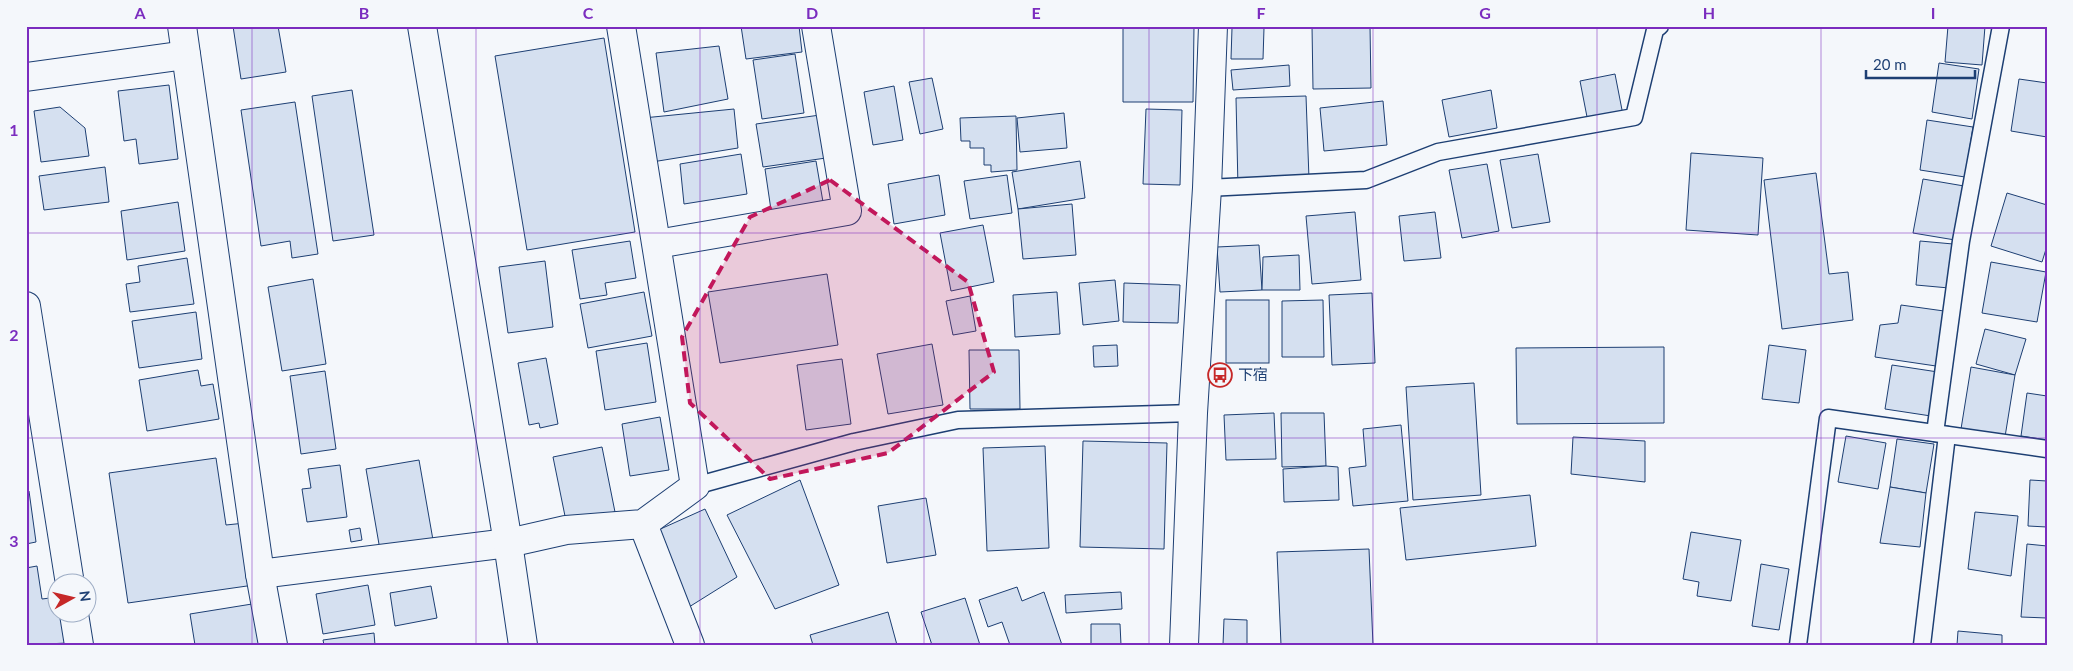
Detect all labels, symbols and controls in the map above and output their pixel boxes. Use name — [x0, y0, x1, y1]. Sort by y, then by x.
text: A — [133, 3, 146, 22]
text: B — [359, 3, 369, 22]
text: C — [583, 3, 594, 22]
text: D — [806, 3, 818, 22]
text: E — [1031, 3, 1041, 22]
text: F — [1256, 3, 1266, 22]
text: G — [1479, 3, 1491, 22]
text: H — [1703, 3, 1715, 22]
text: I — [1931, 3, 1935, 22]
scale bar — [1866, 48, 1974, 80]
text: 20 m — [1873, 55, 1907, 73]
text: 1 — [9, 120, 19, 139]
text: 2 — [9, 325, 19, 344]
bus stop icon: 下宿 — [1207, 362, 1233, 388]
place label: 下宿 — [1238, 365, 1268, 383]
text: 3 — [9, 531, 19, 550]
north arrow — [48, 574, 98, 624]
text: N — [76, 590, 95, 603]

